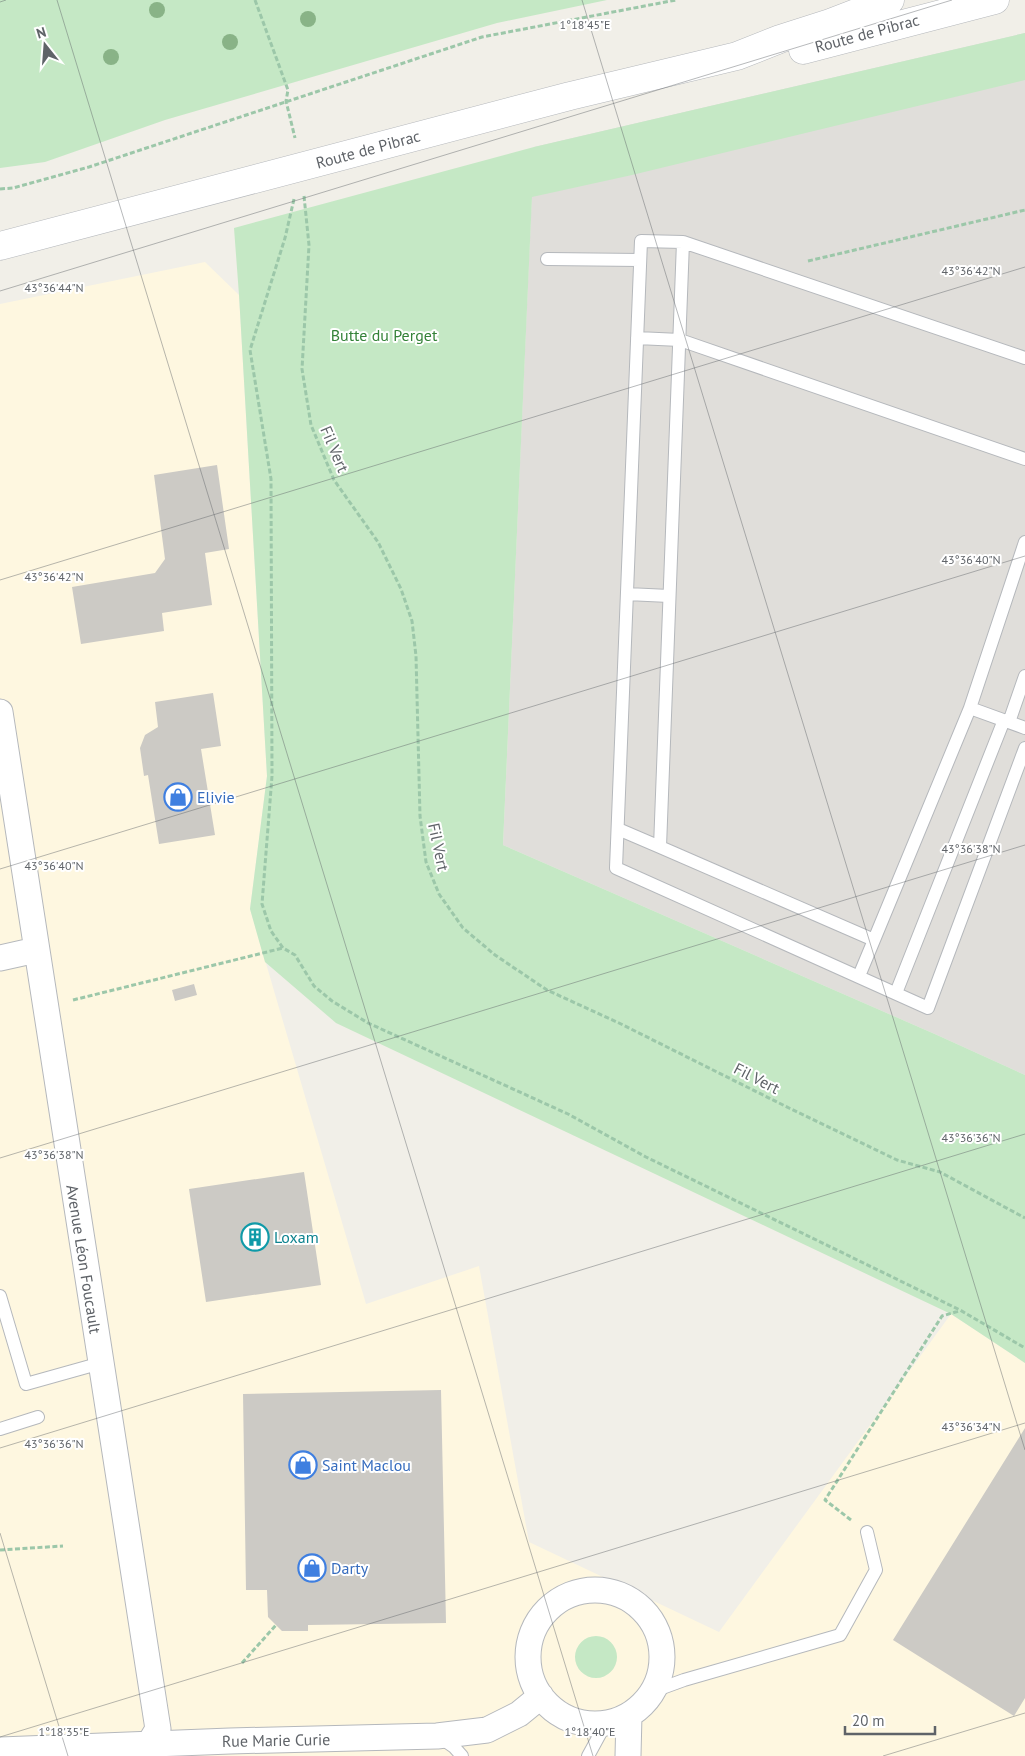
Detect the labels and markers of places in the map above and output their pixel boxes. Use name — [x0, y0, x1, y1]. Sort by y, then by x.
shop icon: Elivie — [163, 782, 193, 812]
place label: Elivie — [197, 787, 235, 807]
building icon: Loxam — [240, 1222, 270, 1252]
place label: Loxam — [274, 1227, 319, 1247]
shop icon: Saint Maclou — [288, 1450, 318, 1480]
place label: Saint Maclou — [322, 1455, 411, 1475]
shop icon: Darty — [297, 1553, 327, 1583]
place label: Darty — [331, 1558, 369, 1578]

